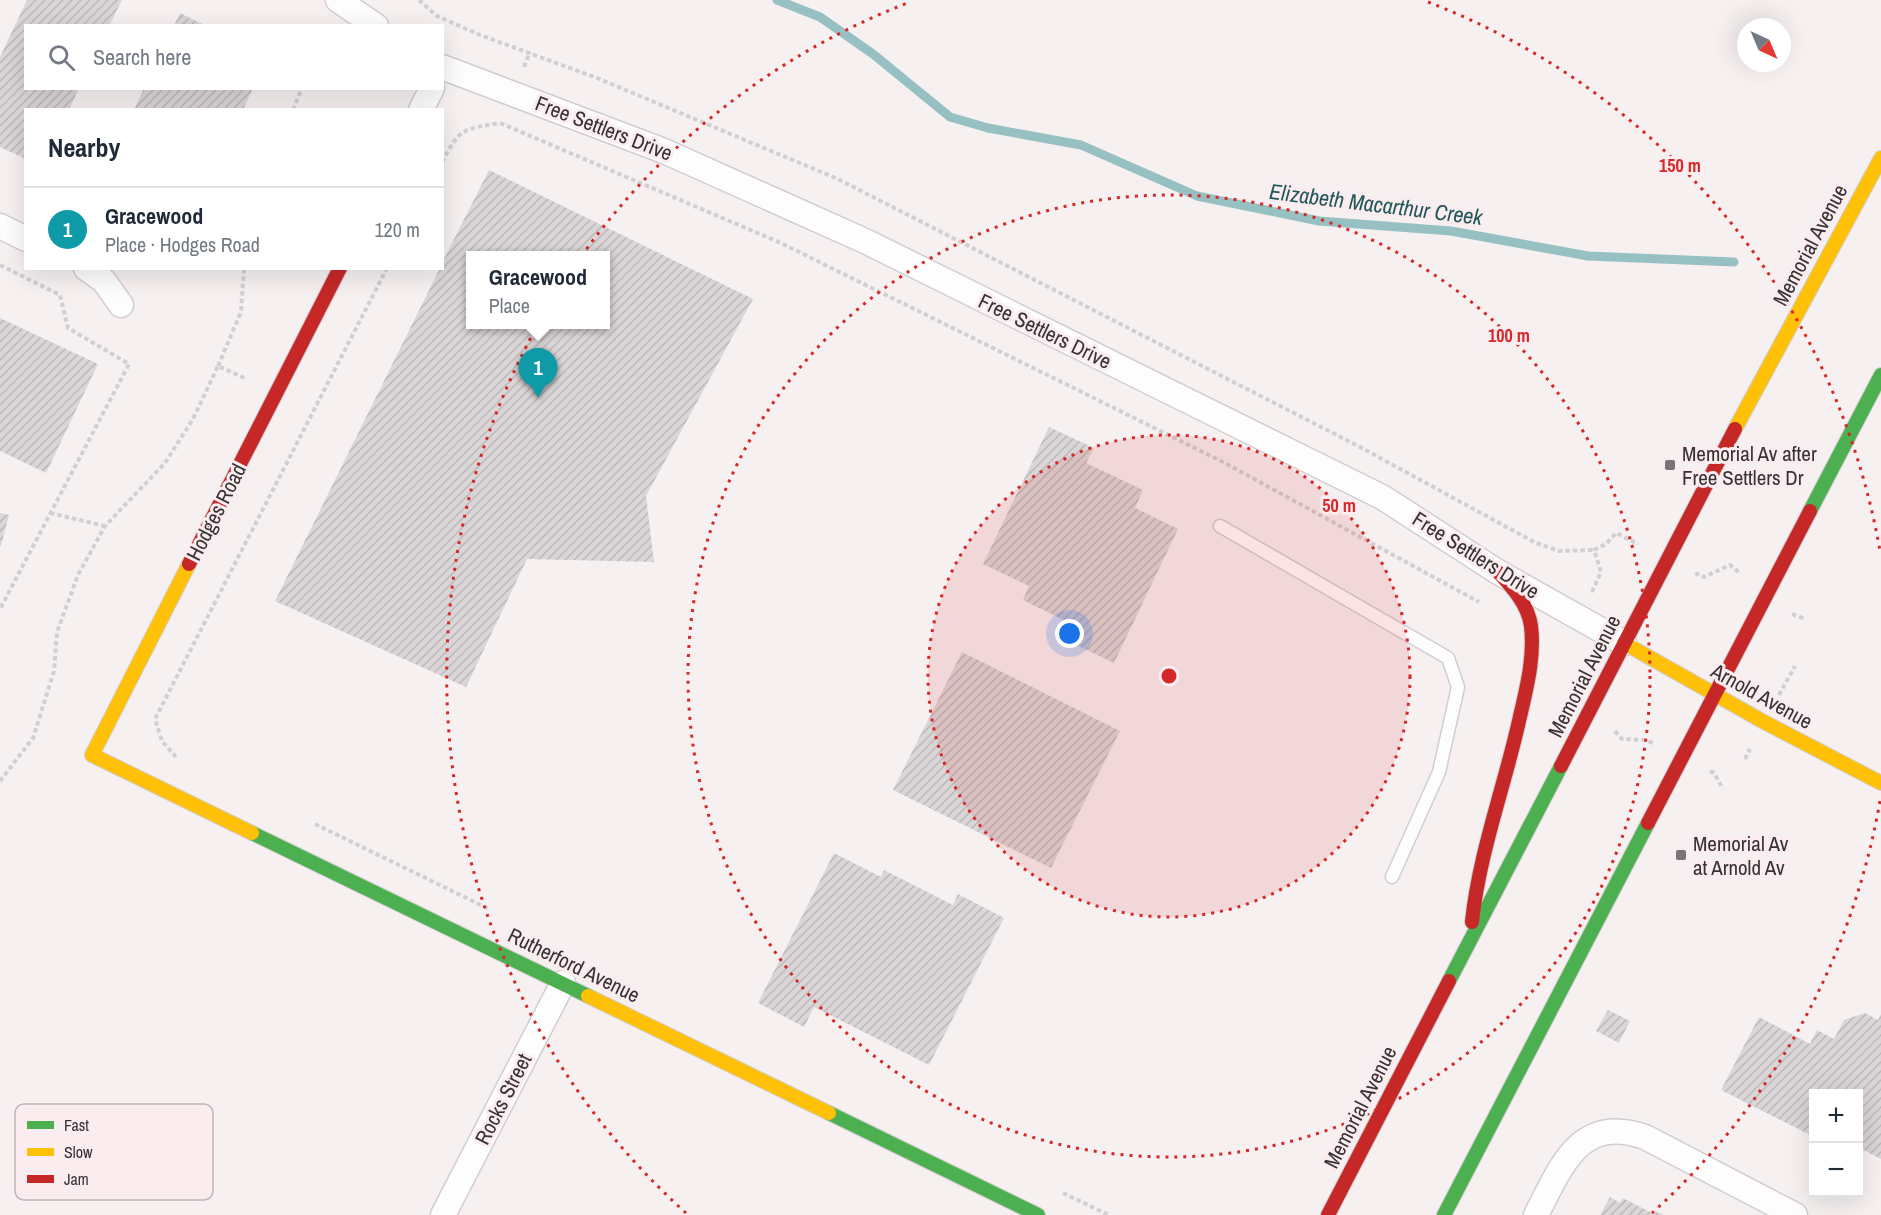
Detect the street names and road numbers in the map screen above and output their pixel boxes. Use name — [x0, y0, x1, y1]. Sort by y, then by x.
street label: Free Settlers Drive — [531, 89, 677, 167]
street label: Memorial Avenue — [1766, 179, 1854, 311]
street label: Free Settlers Drive — [974, 286, 1116, 376]
street label: Hodges Road — [179, 459, 253, 565]
street label: Free Settlers Drive — [1407, 504, 1545, 606]
street label: Memorial Avenue — [1541, 610, 1627, 742]
street label: Arnold Avenue — [1705, 656, 1818, 736]
street label: Rutherford Avenue — [503, 921, 645, 1009]
street label: Memorial Avenue — [1317, 1041, 1403, 1173]
street label: Rocks Street — [468, 1048, 538, 1149]

